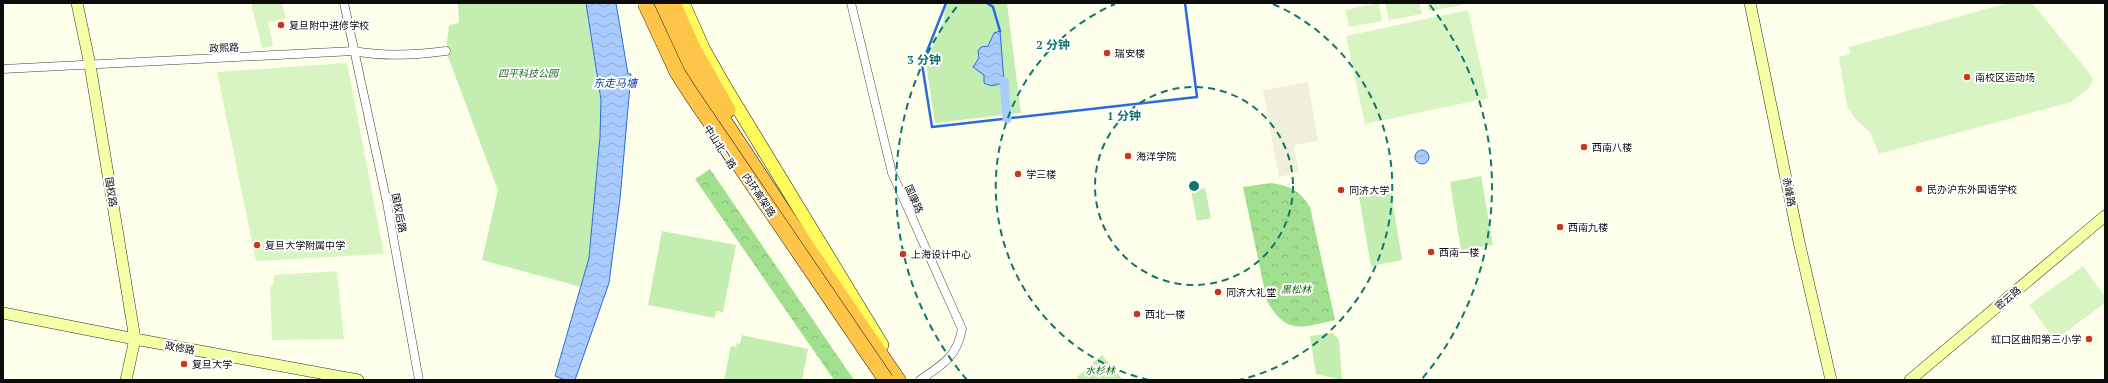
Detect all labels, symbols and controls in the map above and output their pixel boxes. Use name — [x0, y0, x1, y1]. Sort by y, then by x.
place label: 复旦附中进修学校 — [289, 19, 369, 32]
marker: 复旦附中进修学校 — [276, 20, 286, 30]
text: 2 分钟 — [1036, 37, 1070, 52]
street label: 政熙路 — [209, 41, 239, 55]
place label: 瑞安楼 — [1115, 47, 1145, 60]
marker: 瑞安楼 — [1102, 48, 1112, 58]
text: 3 分钟 — [907, 52, 941, 67]
park label: 四平科技公园 — [498, 67, 560, 80]
place label: 南校区运动场 — [1975, 71, 2035, 84]
marker: 南校区运动场 — [1962, 72, 1972, 82]
water label: 东走马塘 — [593, 76, 639, 90]
text: 1 分钟 — [1107, 108, 1141, 123]
street label: 中山北二路 — [701, 122, 739, 172]
place label: 西南八楼 — [1592, 141, 1632, 154]
marker: 西南八楼 — [1579, 142, 1589, 152]
place label: 海洋学院 — [1136, 150, 1176, 163]
marker: 海洋学院 — [1123, 151, 1133, 161]
place label: 学三楼 — [1026, 168, 1056, 181]
marker: 学三楼 — [1013, 169, 1023, 179]
street label: 内环高架路 — [740, 171, 778, 219]
street label: 国权路 — [102, 176, 120, 208]
street label: 赤峰路 — [1780, 176, 1798, 208]
centre of rings — [1187, 179, 1201, 193]
street label: 国康路 — [902, 183, 926, 215]
place label: 民办沪东外国语学校 — [1927, 183, 2017, 196]
place label: 同济大学 — [1349, 184, 1389, 197]
marker: 民办沪东外国语学校 — [1914, 184, 1924, 194]
marker: 同济大学 — [1336, 185, 1346, 195]
street label: 国权后路 — [389, 192, 409, 234]
place label: 西南九楼 — [1568, 221, 1608, 234]
marker: 西南九楼 — [1555, 222, 1565, 232]
place label: 复旦大学附属中学 — [265, 239, 345, 252]
marker: 复旦大学附属中学 — [252, 240, 262, 250]
place label: 西南一楼 — [1439, 246, 1479, 259]
marker: 西南一楼 — [1426, 247, 1436, 257]
place label: 上海设计中心 — [911, 248, 971, 261]
marker: 上海设计中心 — [898, 249, 908, 259]
park label: 黑松林 — [1281, 283, 1312, 296]
street label: 密云路 — [1992, 283, 2024, 313]
place label: 同济大礼堂 — [1226, 286, 1276, 299]
marker: 同济大礼堂 — [1213, 287, 1223, 297]
place label: 西北一楼 — [1145, 308, 1185, 321]
marker: 西北一楼 — [1132, 309, 1142, 319]
place label: 虹口区曲阳第三小学 — [1991, 333, 2081, 346]
marker: 虹口区曲阳第三小学 — [2084, 334, 2094, 344]
street label: 政修路 — [164, 339, 196, 357]
place label: 复旦大学 — [192, 358, 232, 371]
marker: 复旦大学 — [179, 359, 189, 369]
park label: 水杉林 — [1085, 364, 1116, 377]

